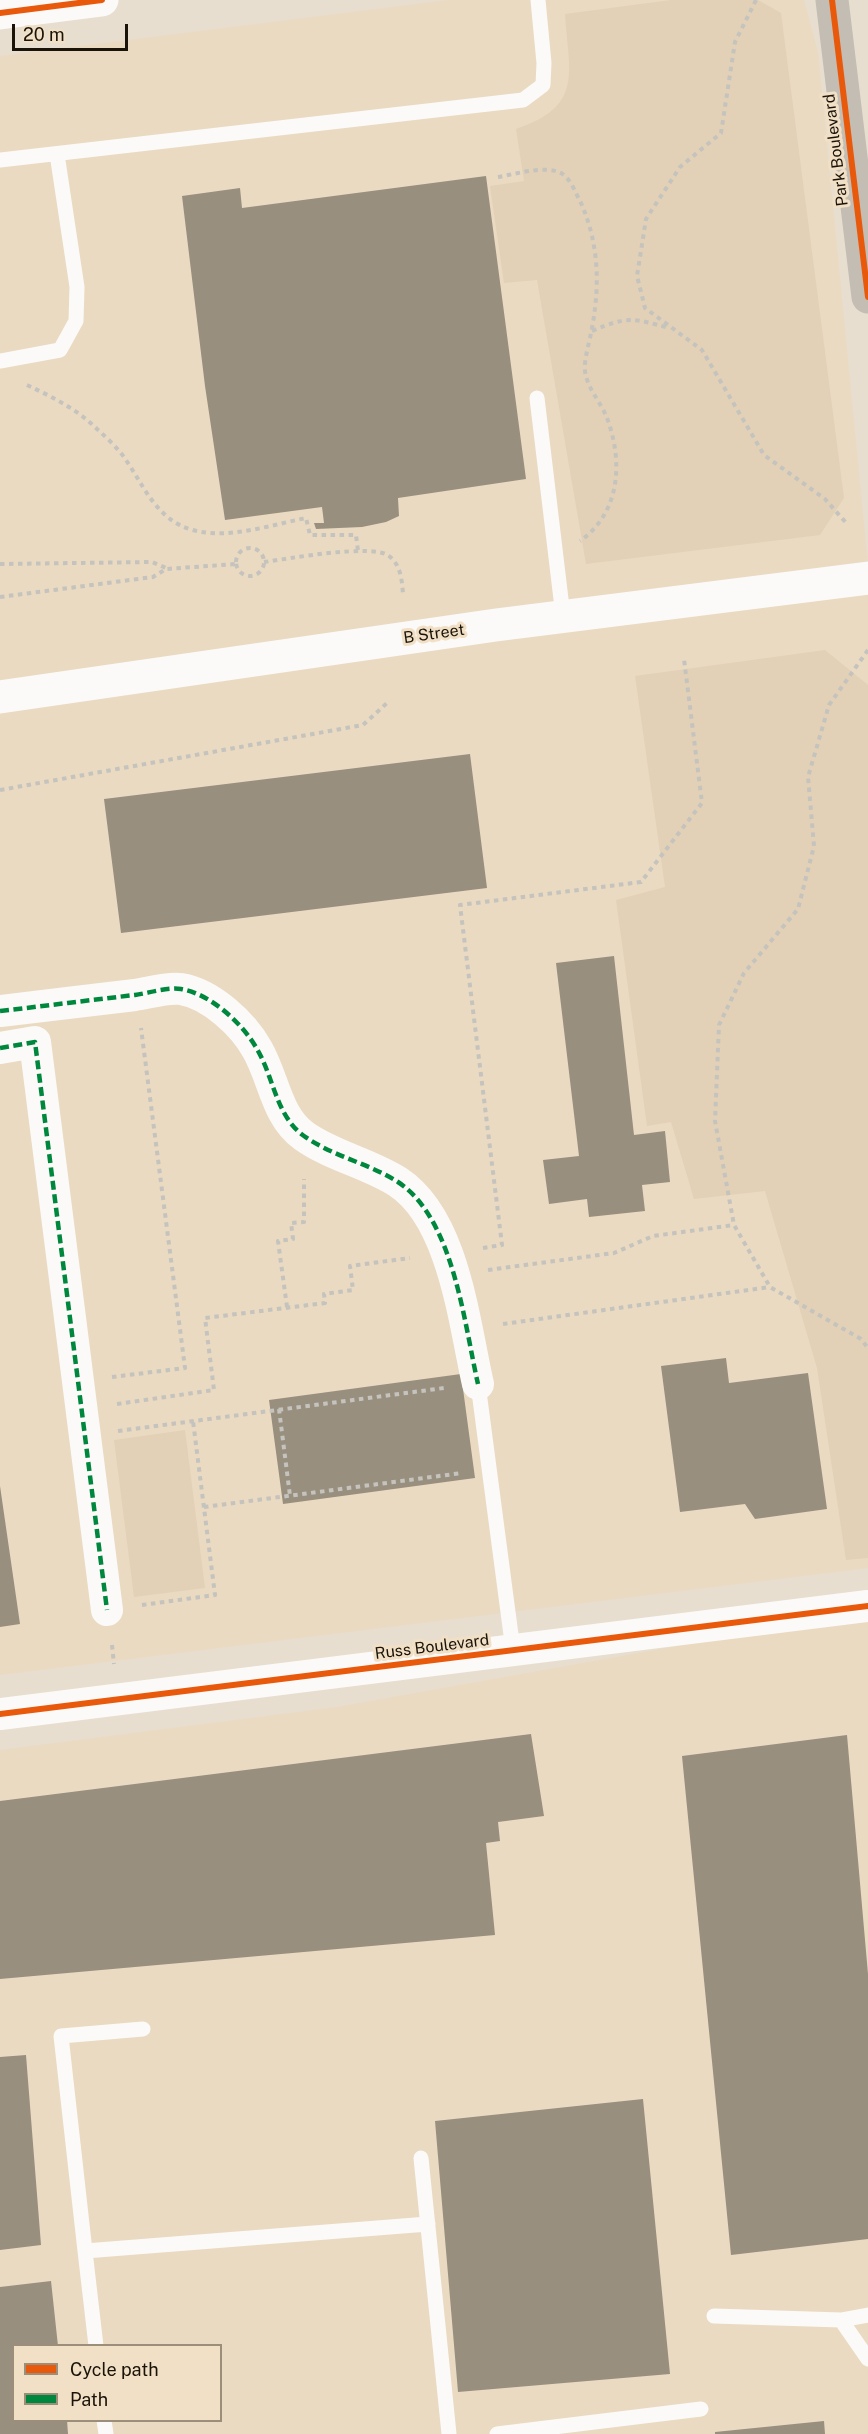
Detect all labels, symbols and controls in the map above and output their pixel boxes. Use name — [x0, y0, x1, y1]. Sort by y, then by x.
scale bar — [15, 12, 130, 50]
text: 20 m — [23, 24, 65, 45]
street label: Park Boulevard — [820, 93, 852, 207]
street label: B Street — [402, 620, 466, 648]
street label: Russ Boulevard — [374, 1630, 490, 1664]
legend — [12, 2344, 222, 2422]
text: Cycle path — [70, 2359, 159, 2380]
text: Path — [70, 2389, 108, 2410]

